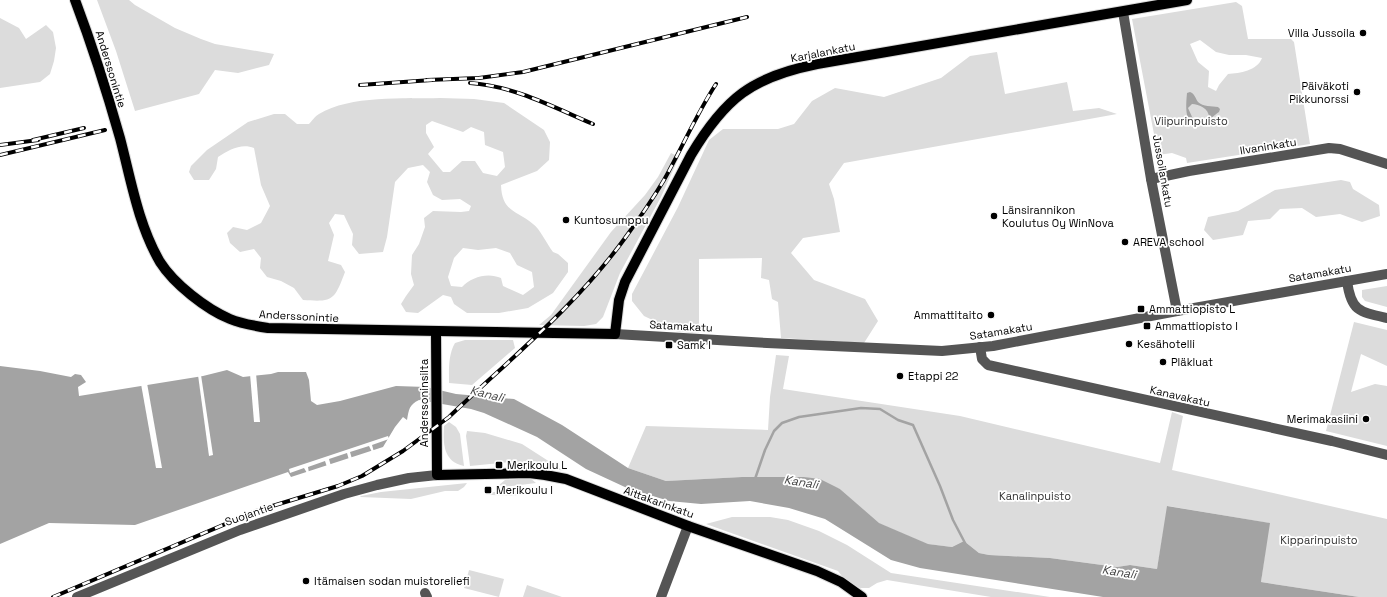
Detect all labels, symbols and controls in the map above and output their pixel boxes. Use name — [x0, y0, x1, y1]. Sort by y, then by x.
place label: Villa Jussoila — [1288, 26, 1356, 40]
marker: Villa Jussoila — [1358, 28, 1368, 38]
street label: Anderssonintie — [93, 29, 129, 109]
street label: Karjalankatu — [789, 39, 857, 65]
place label: Päiväkoti Pikkunorssi — [1289, 79, 1349, 106]
marker: Päiväkoti Pikkunorssi — [1352, 87, 1362, 97]
park label: Viipurinpuisto — [1154, 114, 1228, 128]
street label: Jussoilankatu — [1150, 134, 1176, 208]
street label: Ilvaninkatu — [1239, 135, 1297, 157]
place label: Länsirannikon Koulutus Oy WinNova — [1002, 203, 1114, 230]
marker: Länsirannikon Koulutus Oy WinNova — [989, 211, 999, 221]
place label: Kuntosumppu — [574, 213, 648, 227]
marker: Kuntosumppu — [561, 215, 571, 225]
place label: AREVA school — [1133, 235, 1204, 249]
marker: AREVA school — [1120, 237, 1130, 247]
street label: Satamakatu — [1288, 261, 1352, 285]
place label: Ammattiopisto L — [1149, 302, 1235, 316]
marker: Ammattiopisto L — [1136, 304, 1146, 314]
street label: Anderssonintie — [259, 307, 339, 325]
place label: Ammattitaito — [914, 308, 983, 322]
marker: Ammattitaito — [986, 310, 996, 320]
street label: Satamakatu — [649, 317, 713, 335]
street label: Satamakatu — [969, 319, 1033, 343]
place label: Ammattiopisto I — [1155, 319, 1238, 333]
marker: Ammattiopisto I — [1142, 321, 1152, 331]
place label: Kesähotelli — [1137, 337, 1195, 351]
place label: Samk I — [677, 338, 711, 352]
marker: Kesähotelli — [1124, 339, 1134, 349]
marker: Samk I — [664, 340, 674, 350]
place label: Pläkluat — [1171, 355, 1213, 369]
marker: Pläkluat — [1158, 357, 1168, 367]
street label: Anderssoninsilta — [417, 358, 431, 447]
place label: Etappi 22 — [908, 369, 959, 383]
marker: Etappi 22 — [895, 371, 905, 381]
water label: Kanali — [468, 382, 508, 406]
street label: Kanavakatu — [1148, 382, 1212, 410]
place label: Merimakasiini — [1287, 412, 1358, 426]
marker: Merimakasiini — [1361, 414, 1371, 424]
place label: Merikoulu L — [507, 458, 567, 472]
marker: Merikoulu L — [494, 460, 504, 470]
water label: Kanali — [783, 471, 821, 493]
place label: Merikoulu I — [496, 483, 553, 497]
street label: Aittakarinkatu — [622, 483, 696, 521]
marker: Merikoulu I — [483, 485, 493, 495]
park label: Kanalinpuisto — [999, 489, 1071, 503]
street label: Suojantie — [223, 499, 275, 529]
park label: Kipparinpuisto — [1280, 533, 1358, 547]
water label: Kanali — [1101, 561, 1139, 583]
place label: Itämaisen sodan muistoreliefi — [314, 574, 470, 588]
marker: Itämaisen sodan muistoreliefi — [301, 576, 311, 586]

